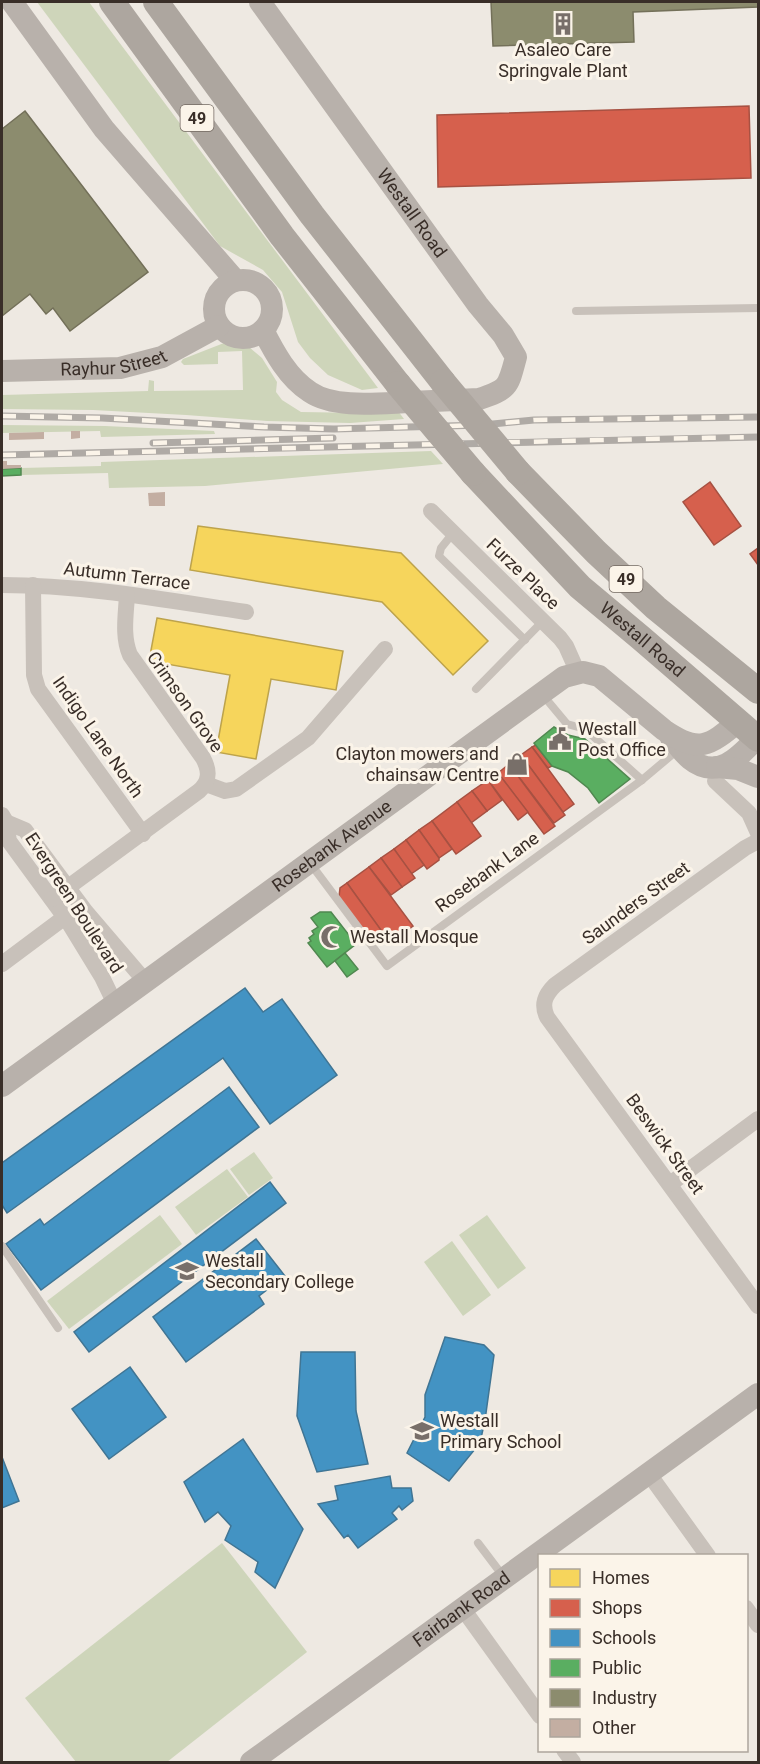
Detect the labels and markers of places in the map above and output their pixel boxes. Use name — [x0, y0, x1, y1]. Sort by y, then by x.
building icon: Asaleo Care Springvale Plant — [550, 11, 576, 37]
place label: Asaleo Care Springvale Plant — [498, 39, 628, 81]
place label: Westall Post Office — [578, 718, 666, 760]
public building icon: Westall Post Office — [547, 726, 573, 752]
place label: Clayton mowers and chainsaw Centre — [335, 743, 499, 785]
shop icon: Clayton mowers and chainsaw Centre — [504, 751, 530, 777]
mosque icon: Westall Mosque — [319, 924, 345, 950]
place label: Westall Mosque — [350, 926, 478, 947]
place label: Westall Secondary College — [205, 1250, 354, 1292]
school or university icon: Westall Secondary College — [174, 1258, 200, 1284]
place label: Westall Primary School — [440, 1410, 562, 1452]
school or university icon: Westall Primary School — [409, 1418, 435, 1444]

